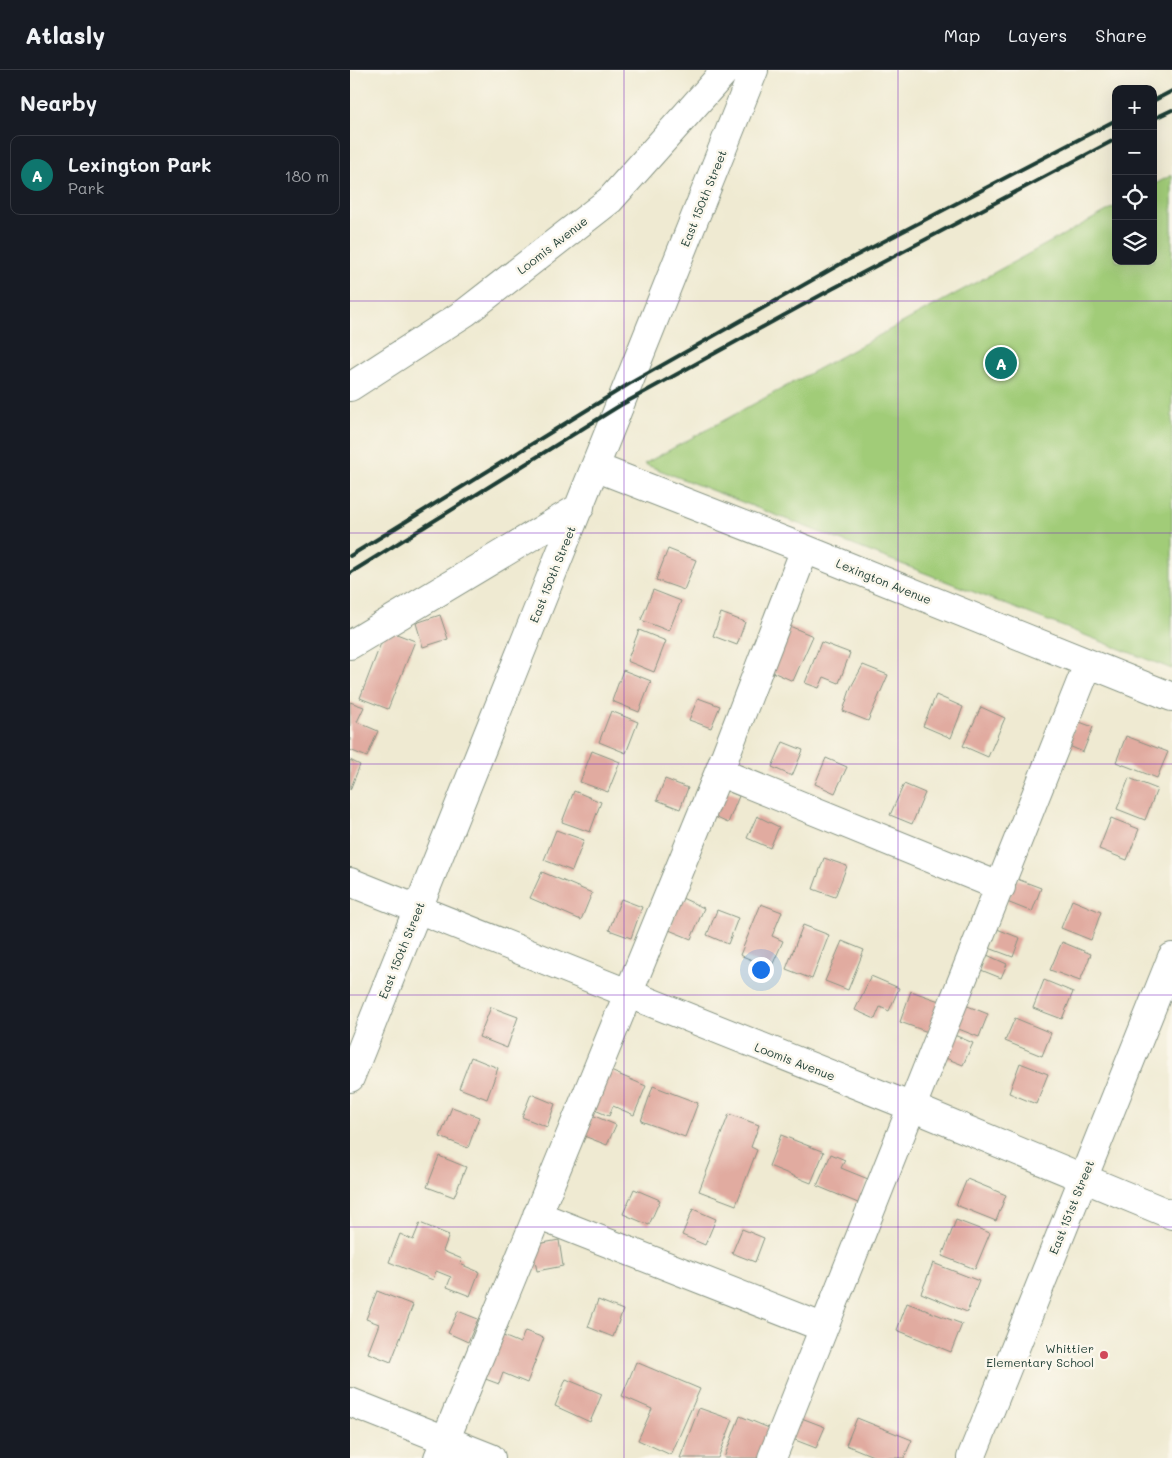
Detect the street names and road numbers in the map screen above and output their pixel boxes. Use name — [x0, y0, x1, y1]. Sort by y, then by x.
street label: East 150th Street — [676, 147, 730, 249]
street label: Loomis Avenue — [514, 213, 590, 277]
street label: East 150th Street — [525, 523, 579, 625]
street label: Lexington Avenue — [834, 555, 934, 607]
street label: East 150th Street — [374, 899, 428, 1001]
street label: Loomis Avenue — [752, 1038, 838, 1084]
street label: East 151st Street — [1045, 1158, 1097, 1256]

